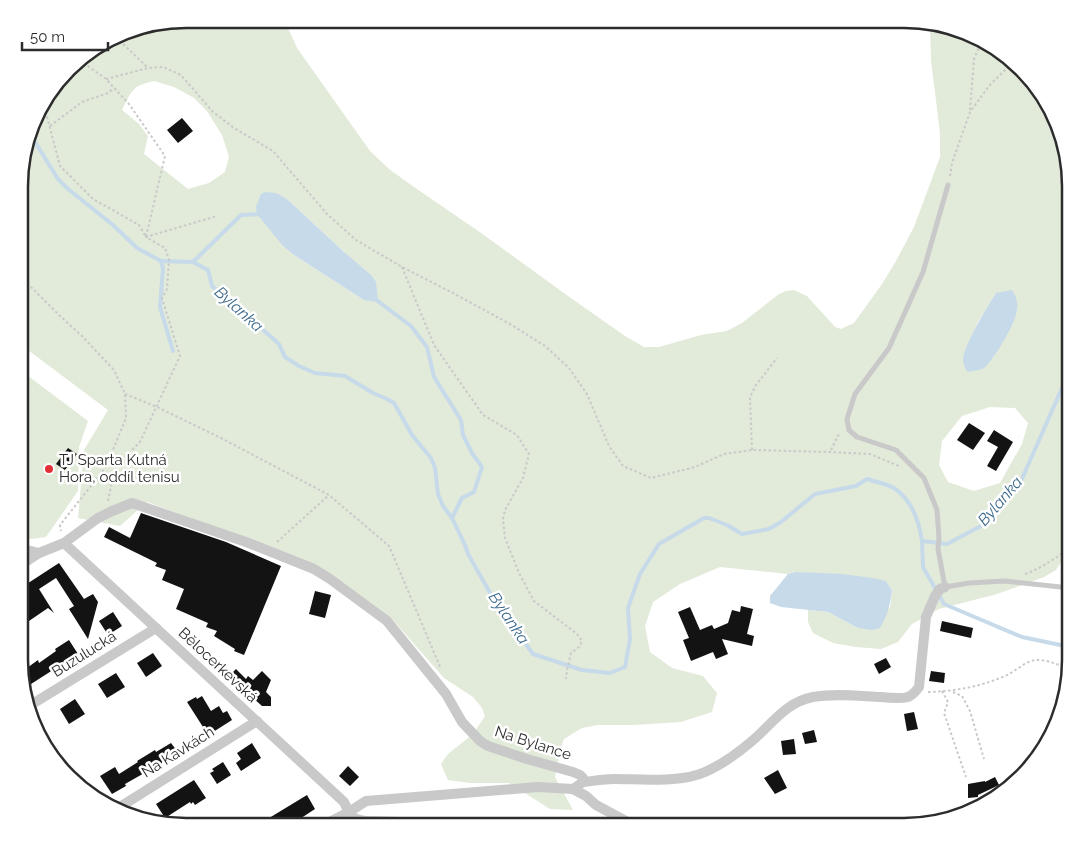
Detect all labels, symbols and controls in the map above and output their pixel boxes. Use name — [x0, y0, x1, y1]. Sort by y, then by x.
scale bar — [22, 20, 109, 52]
text: 50 m — [30, 28, 65, 46]
water label: Bylanka — [211, 282, 267, 336]
place label: TJ Sparta Kutná Hora, oddíl tenisu — [59, 451, 180, 486]
marker: TJ Sparta Kutná Hora, oddíl tenisu — [43, 463, 55, 475]
water label: Bylanka — [974, 472, 1027, 529]
water label: Bylanka — [485, 588, 534, 648]
street label: Bělocerkevská — [175, 624, 261, 706]
street label: Buzulucká — [48, 627, 120, 681]
street label: Na Bylance — [492, 722, 574, 764]
street label: Na Kavkách — [138, 723, 218, 781]

